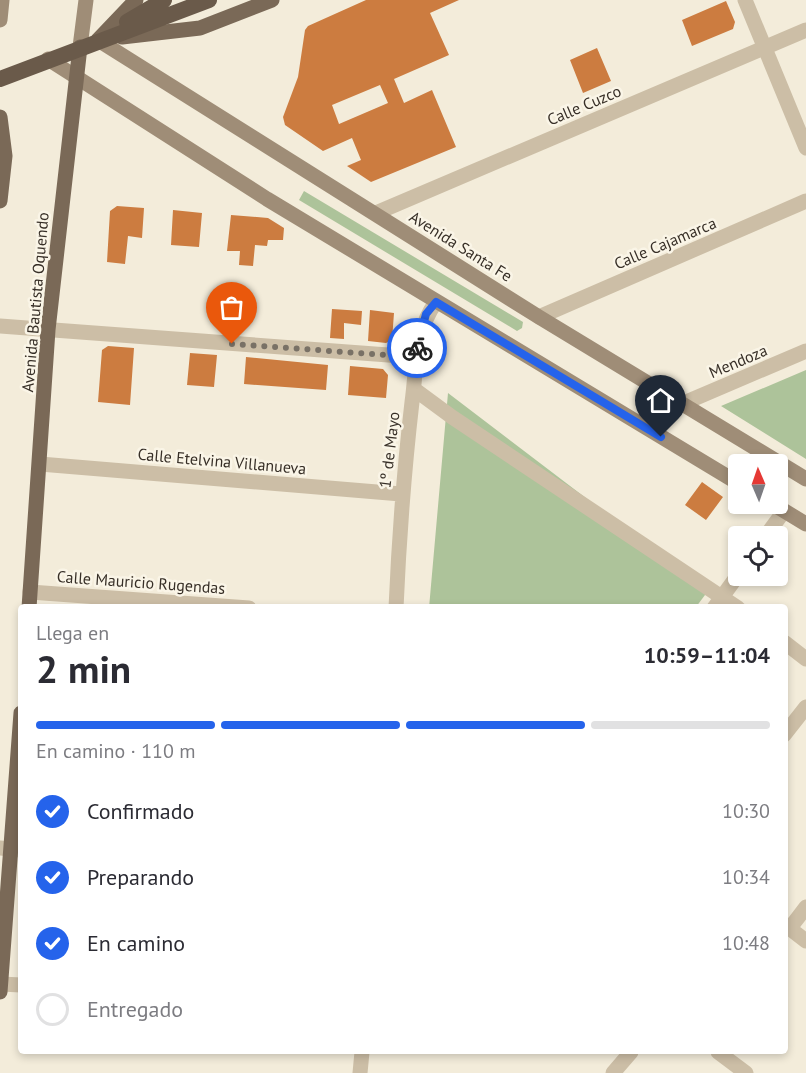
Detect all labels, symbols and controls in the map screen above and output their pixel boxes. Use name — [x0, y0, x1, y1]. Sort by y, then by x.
street label: Calle Cuzco — [544, 80, 624, 130]
street label: Avenida Santa Fe — [406, 206, 516, 286]
street label: Avenida Bautista Oquendo — [17, 211, 53, 393]
street label: Calle Cajamarca — [611, 212, 719, 274]
pin — [206, 282, 257, 344]
icon: bag — [215, 291, 248, 324]
courier — [387, 318, 447, 378]
icon: bike — [401, 332, 434, 365]
street label: Mendoza — [706, 340, 770, 382]
pin — [635, 375, 686, 437]
icon: home — [644, 384, 677, 417]
street label: 1º de Mayo — [374, 411, 404, 489]
street label: Calle Etelvina Villanueva — [137, 444, 307, 478]
north arrow — [728, 454, 788, 514]
map controls — [728, 454, 788, 586]
button: locate — [728, 526, 788, 586]
street label: Calle Mauricio Rugendas — [56, 566, 226, 598]
text: Llega en — [36, 620, 109, 646]
text: 10:59–11:04 — [644, 641, 770, 669]
text: 2 min — [36, 643, 131, 694]
text: En camino · 110 m — [36, 738, 196, 764]
icon: check — [36, 795, 69, 828]
text: Confirmado — [87, 797, 194, 825]
text: 10:30 — [722, 798, 770, 824]
icon: check — [36, 861, 69, 894]
text: Preparando — [87, 863, 194, 891]
text: 10:34 — [722, 864, 770, 890]
icon: check — [36, 927, 69, 960]
text: En camino — [87, 929, 185, 957]
text: 10:48 — [722, 930, 770, 956]
text: Entregado — [87, 995, 183, 1023]

